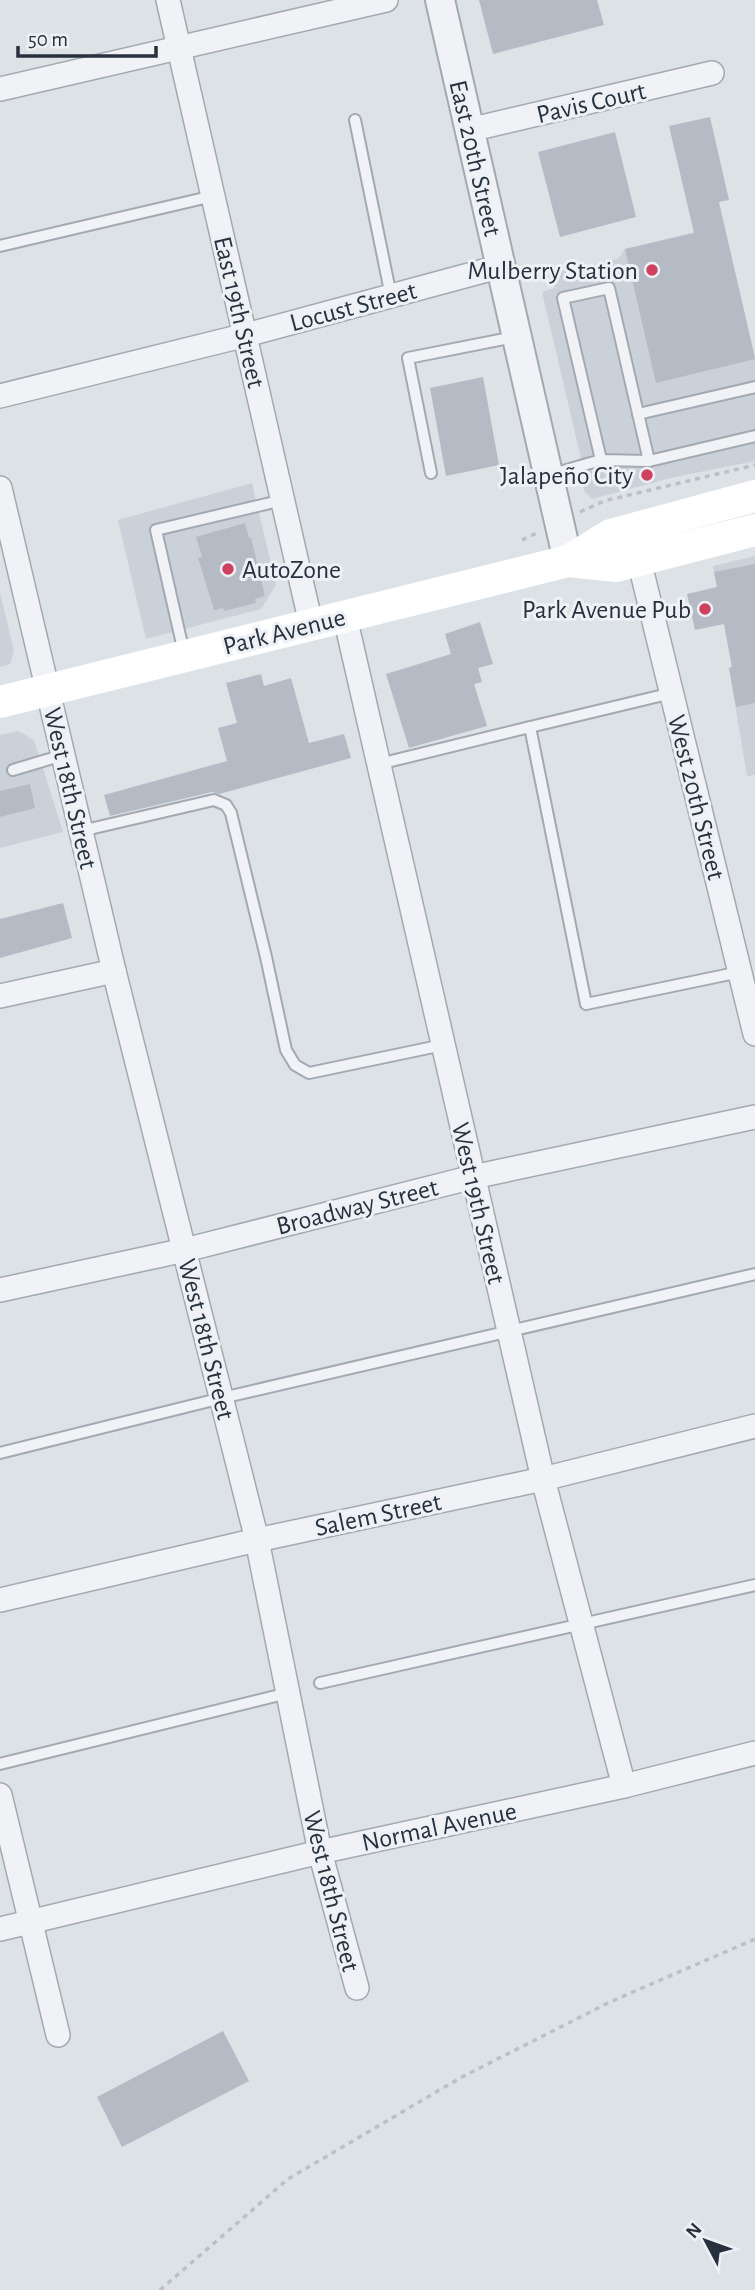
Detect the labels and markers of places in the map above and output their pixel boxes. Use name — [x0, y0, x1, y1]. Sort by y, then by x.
place label: Mulberry Station — [467, 258, 638, 284]
marker: Mulberry Station — [644, 262, 660, 278]
place label: Jalapeño City — [500, 463, 633, 489]
marker: Jalapeño City — [639, 467, 655, 483]
place label: AutoZone — [242, 557, 341, 583]
marker: AutoZone — [220, 561, 236, 577]
place label: Park Avenue Pub — [522, 597, 691, 623]
marker: Park Avenue Pub — [697, 601, 713, 617]

